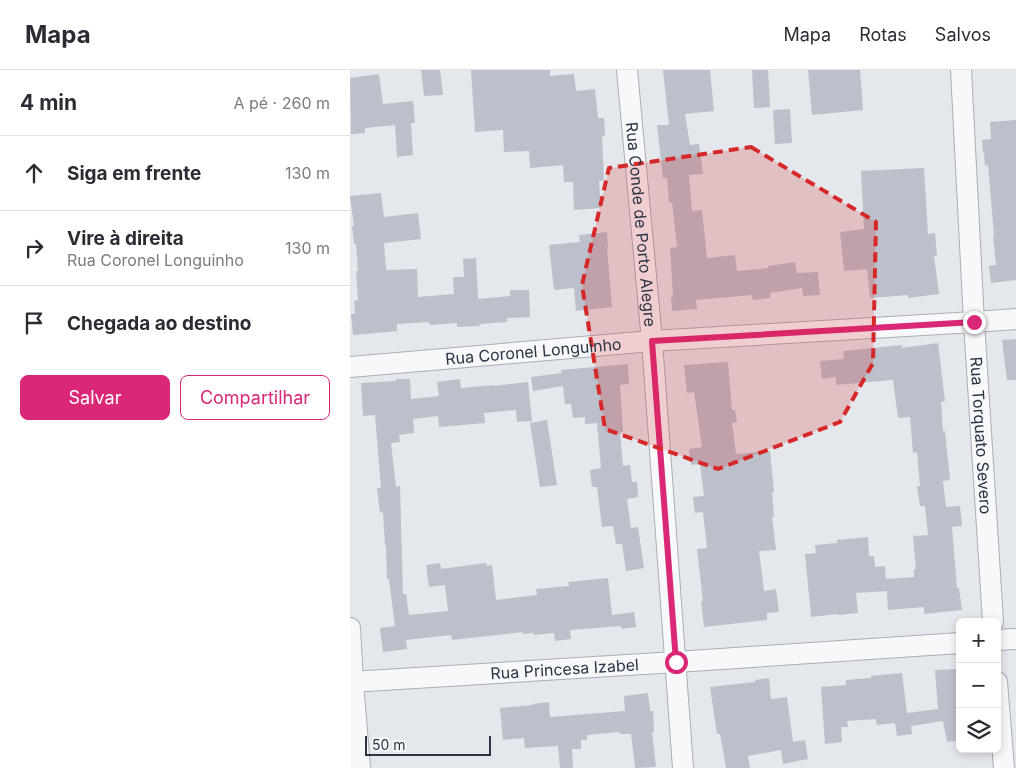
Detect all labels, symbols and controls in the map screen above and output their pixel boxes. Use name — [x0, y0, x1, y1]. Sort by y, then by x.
text: Mapa — [25, 20, 91, 49]
text: Mapa — [783, 24, 831, 45]
text: Rotas — [859, 24, 907, 45]
text: Salvos — [935, 24, 991, 45]
text: 4 min — [20, 90, 77, 115]
text: A pé · 260 m — [233, 93, 330, 113]
street label: Rua Conde de Porto Alegre — [622, 121, 661, 328]
icon: ahead — [20, 159, 48, 187]
text: Siga em frente — [67, 162, 201, 185]
text: 130 m — [285, 163, 330, 183]
text: Vire à direita — [67, 227, 184, 250]
icon: right — [20, 234, 48, 262]
text: 130 m — [285, 238, 330, 258]
text: Rua Coronel Longuinho — [67, 250, 244, 270]
icon: arrive — [20, 309, 48, 337]
route end — [963, 311, 986, 334]
text: Chegada ao destino — [67, 312, 251, 335]
street label: Rua Coronel Longuinho — [444, 334, 622, 369]
street label: Rua Torquato Severo — [966, 356, 996, 515]
button: Salvar — [20, 375, 170, 420]
button: Compartilhar — [180, 375, 330, 420]
map controls — [956, 618, 1001, 753]
button: + — [956, 618, 1001, 663]
route start — [665, 651, 688, 674]
street label: Rua Princesa Izabel — [490, 654, 639, 683]
button: − — [956, 663, 1001, 708]
button: layers — [956, 708, 1001, 753]
scale bar — [365, 733, 491, 756]
text: 50 m — [372, 736, 406, 753]

